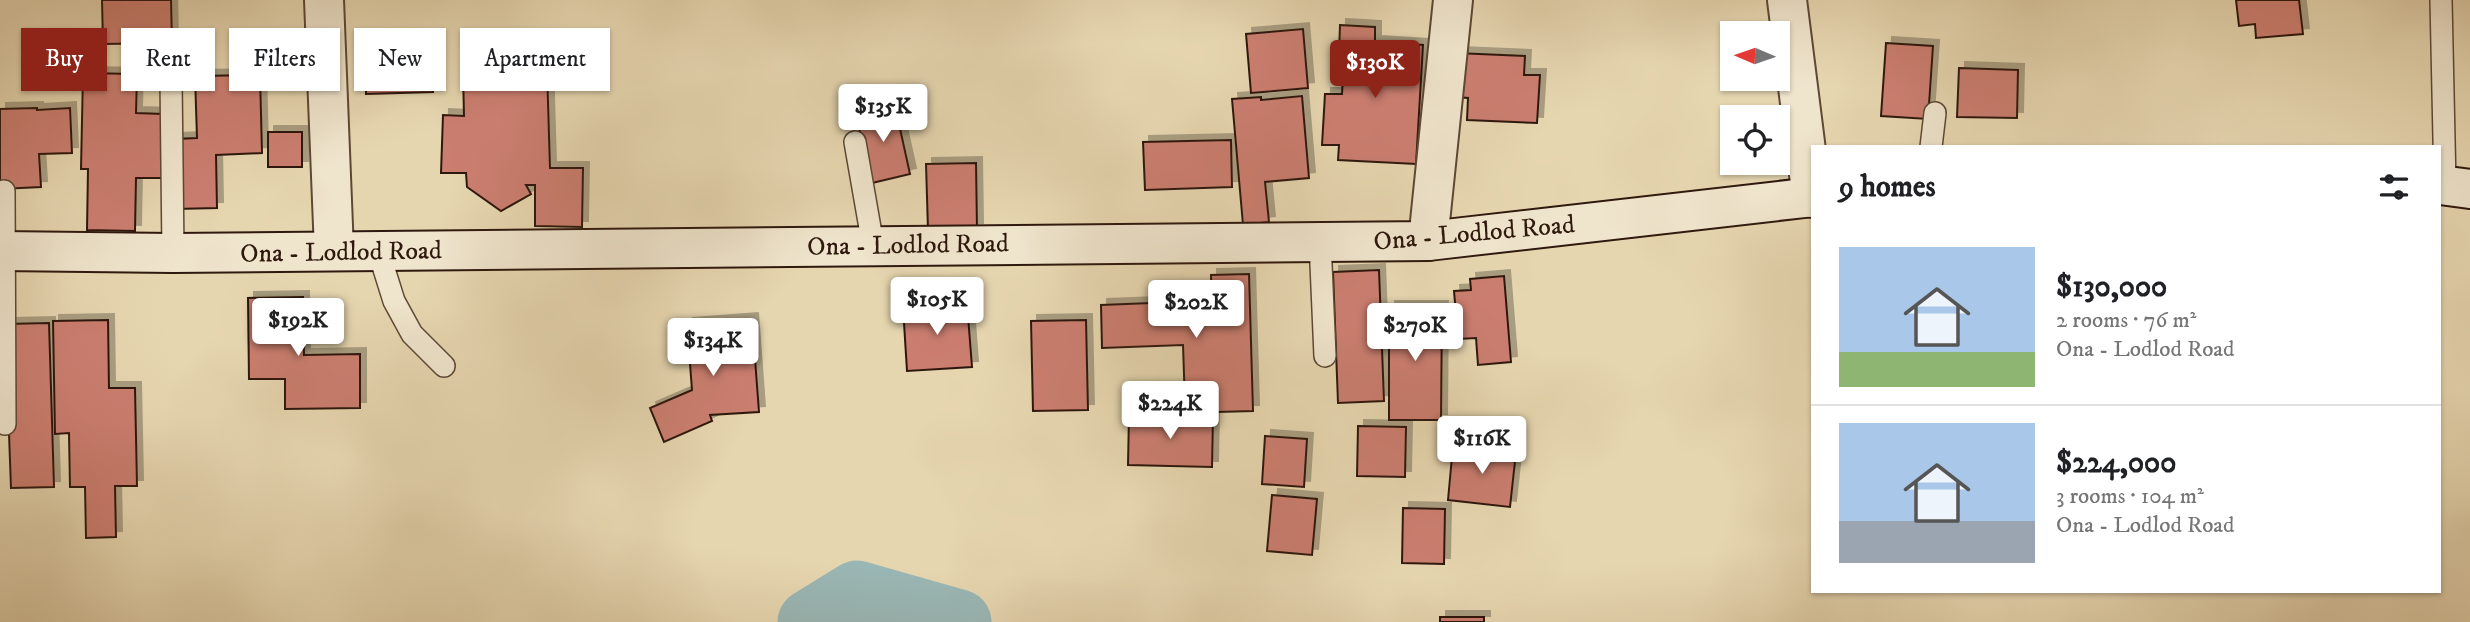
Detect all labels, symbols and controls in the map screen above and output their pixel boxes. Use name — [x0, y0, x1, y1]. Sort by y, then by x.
north arrow — [1720, 21, 1790, 91]
map controls — [1720, 21, 1790, 175]
chip: Buy — [21, 28, 107, 91]
chip: Rent — [121, 28, 215, 91]
chip: Filters — [229, 28, 340, 91]
chip: New — [354, 28, 446, 91]
chip: Apartment — [460, 28, 610, 91]
pin: $130K — [1326, 41, 1424, 100]
text: $130K — [1346, 48, 1404, 77]
pin: $135K — [834, 85, 932, 144]
text: $135K — [854, 92, 912, 121]
button: locate — [1720, 105, 1790, 175]
icon: filters — [2375, 168, 2413, 206]
text: 9 homes — [1839, 169, 1936, 206]
street label: Ona - Lodlod Road — [1372, 208, 1576, 259]
street label: Ona - Lodlod Road — [807, 227, 1009, 264]
street label: Ona - Lodlod Road — [240, 234, 442, 271]
text: $130,000 — [2056, 269, 2167, 306]
icon: home — [1895, 275, 1979, 359]
pin: $105K — [888, 278, 986, 337]
pin: $202K — [1147, 280, 1245, 340]
text: $105K — [907, 285, 967, 314]
text: $202K — [1164, 288, 1228, 317]
pin: $192K — [249, 298, 347, 358]
pin: $270K — [1366, 304, 1464, 363]
text: $192K — [268, 306, 328, 335]
text: 2 rooms · 76 m² — [2056, 306, 2196, 335]
text: $270K — [1383, 311, 1447, 340]
pin: $134K — [664, 318, 762, 378]
text: $134K — [684, 326, 742, 355]
text: Ona - Lodlod Road — [2056, 335, 2235, 364]
pin: $224K — [1121, 382, 1219, 441]
text: $224K — [1138, 389, 1202, 418]
pin: $116K — [1433, 416, 1531, 476]
text: $116K — [1453, 424, 1511, 453]
text: $224,000 — [2056, 445, 2176, 482]
icon: home — [1895, 451, 1979, 535]
text: 3 rooms · 104 m² — [2056, 482, 2204, 511]
text: Ona - Lodlod Road — [2056, 511, 2235, 540]

